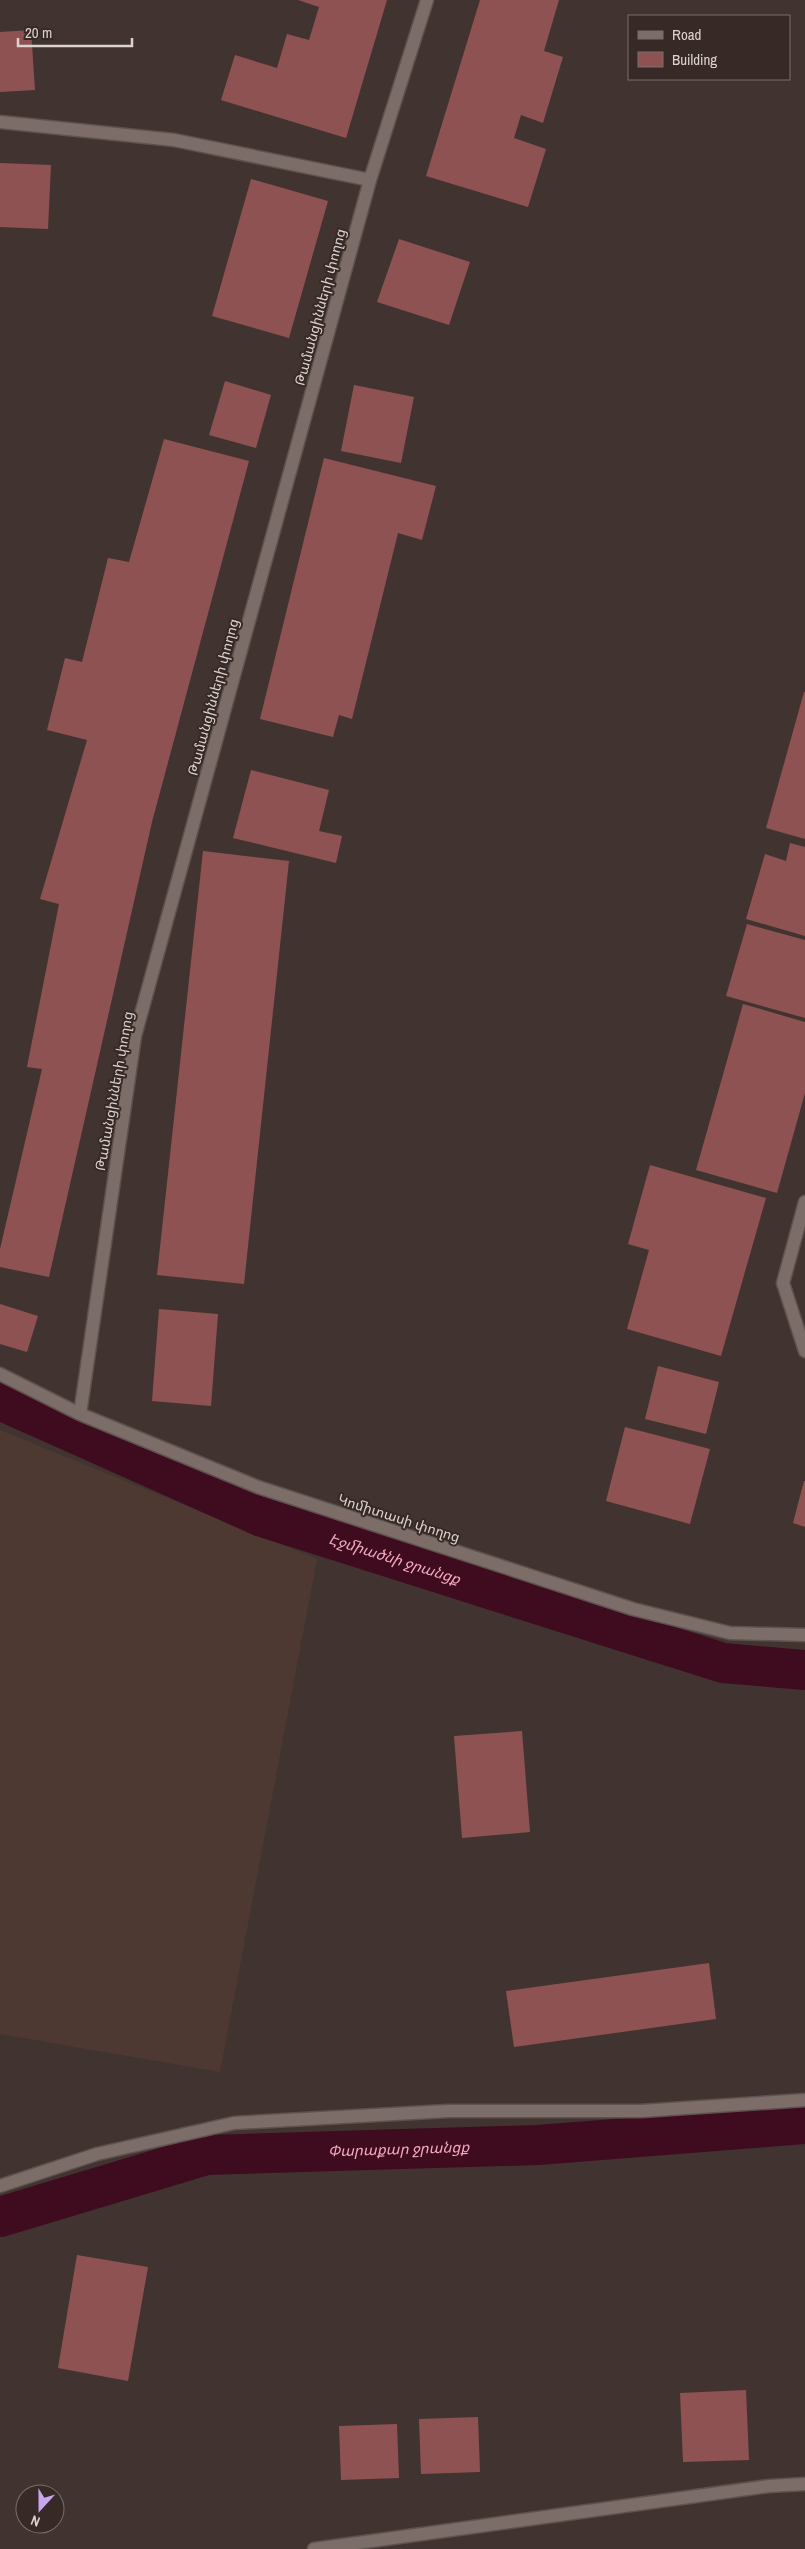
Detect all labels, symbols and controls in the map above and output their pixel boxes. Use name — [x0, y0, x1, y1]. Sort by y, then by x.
scale bar — [18, 15, 131, 47]
legend — [628, 15, 790, 80]
text: 20 m — [25, 22, 52, 43]
text: Road — [672, 24, 701, 45]
text: Building — [672, 49, 717, 70]
street label: Թամանցինների փողոց — [290, 226, 350, 388]
street label: Թամանցինների փողոց — [183, 616, 243, 778]
street label: Թամանցինների փողոց — [91, 1010, 137, 1172]
street label: Կոմիտասի փողոց — [336, 1490, 462, 1546]
water label: Էջմիածնի ջրանցք — [326, 1528, 464, 1590]
water label: Փարաքար ջրանցք — [328, 2136, 471, 2161]
north arrow — [15, 2484, 65, 2534]
text: N — [28, 2511, 42, 2531]

